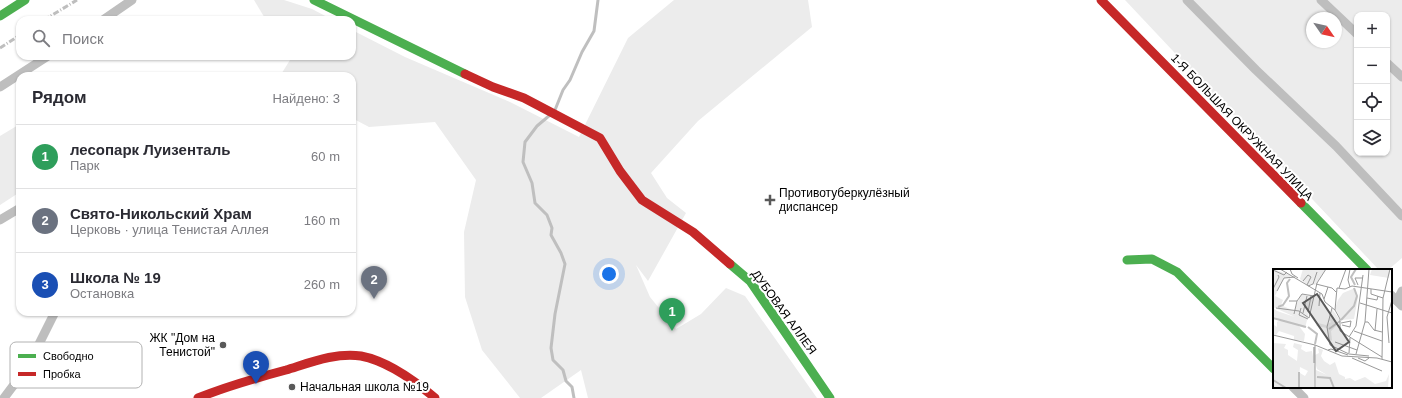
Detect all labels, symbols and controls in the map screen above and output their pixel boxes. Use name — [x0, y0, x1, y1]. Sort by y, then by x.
north arrow — [1306, 12, 1342, 48]
map controls — [1354, 12, 1390, 156]
button: + — [1354, 12, 1390, 48]
search box — [16, 16, 356, 60]
icon: search — [30, 27, 52, 49]
text: Поиск — [62, 30, 104, 47]
button: − — [1354, 48, 1390, 84]
street label: 1-Я БОЛЬШАЯ ОКРУЖНАЯ УЛИЦА — [1168, 51, 1316, 203]
button: locate — [1354, 84, 1390, 120]
text: Рядом — [32, 88, 87, 107]
text: Найдено: 3 — [272, 91, 340, 106]
button: layers — [1354, 120, 1390, 156]
text: лесопарк Луизенталь — [70, 141, 230, 158]
text: 1 — [41, 149, 49, 164]
text: 60 m — [311, 149, 340, 164]
text: Парк — [70, 158, 100, 173]
place label: Противотуберкулёзный диспансер — [779, 186, 910, 214]
marker: Противотуберкулёзный диспансер — [764, 194, 776, 206]
text: Свято-Никольский Храм — [70, 205, 252, 222]
text: 2 — [41, 213, 49, 228]
text: 160 m — [304, 213, 340, 228]
text: Церковь · улица Тенистая Аллея — [70, 222, 269, 237]
your location — [599, 264, 619, 284]
pin: 2 — [361, 266, 387, 299]
street label: ДУБОВАЯ АЛЛЕЯ — [749, 267, 819, 357]
text: Школа № 19 — [70, 269, 161, 286]
inset map — [1273, 269, 1392, 388]
text: 3 — [41, 277, 49, 292]
text: 260 m — [304, 277, 340, 292]
text: Остановка — [70, 286, 134, 301]
pin: 1 — [659, 298, 685, 331]
place label: ЖК "Дом на Тенистой" — [150, 331, 215, 359]
marker: ЖК "Дом на Тенистой" — [218, 340, 228, 350]
legend — [10, 342, 142, 388]
text: Свободно — [43, 350, 94, 362]
pin: 3 — [243, 351, 269, 384]
text: Пробка — [43, 368, 81, 380]
place label: Начальная школа №19 — [300, 380, 429, 394]
marker: Начальная школа №19 — [287, 382, 297, 392]

